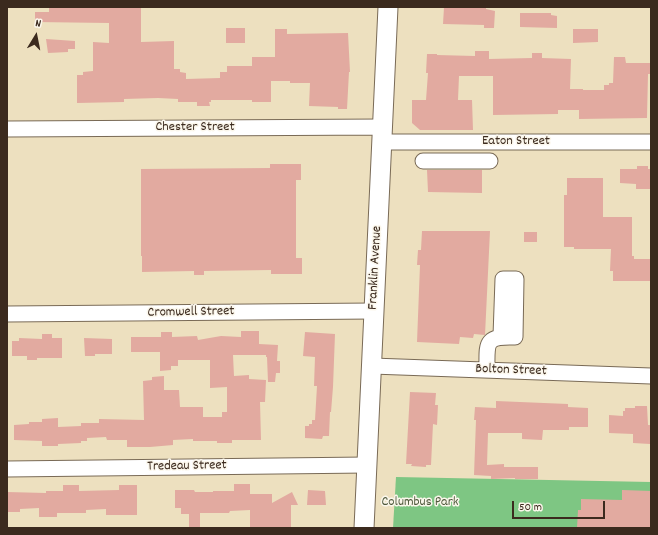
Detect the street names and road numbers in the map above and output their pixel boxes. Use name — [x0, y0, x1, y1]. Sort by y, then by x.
street label: Chester Street — [155, 120, 235, 136]
street label: Eaton Street — [482, 134, 550, 150]
street label: Franklin Avenue — [365, 226, 387, 310]
street label: Cromwell Street — [147, 304, 235, 322]
street label: Bolton Street — [475, 361, 547, 381]
street label: Tredeau Street — [147, 458, 227, 476]

